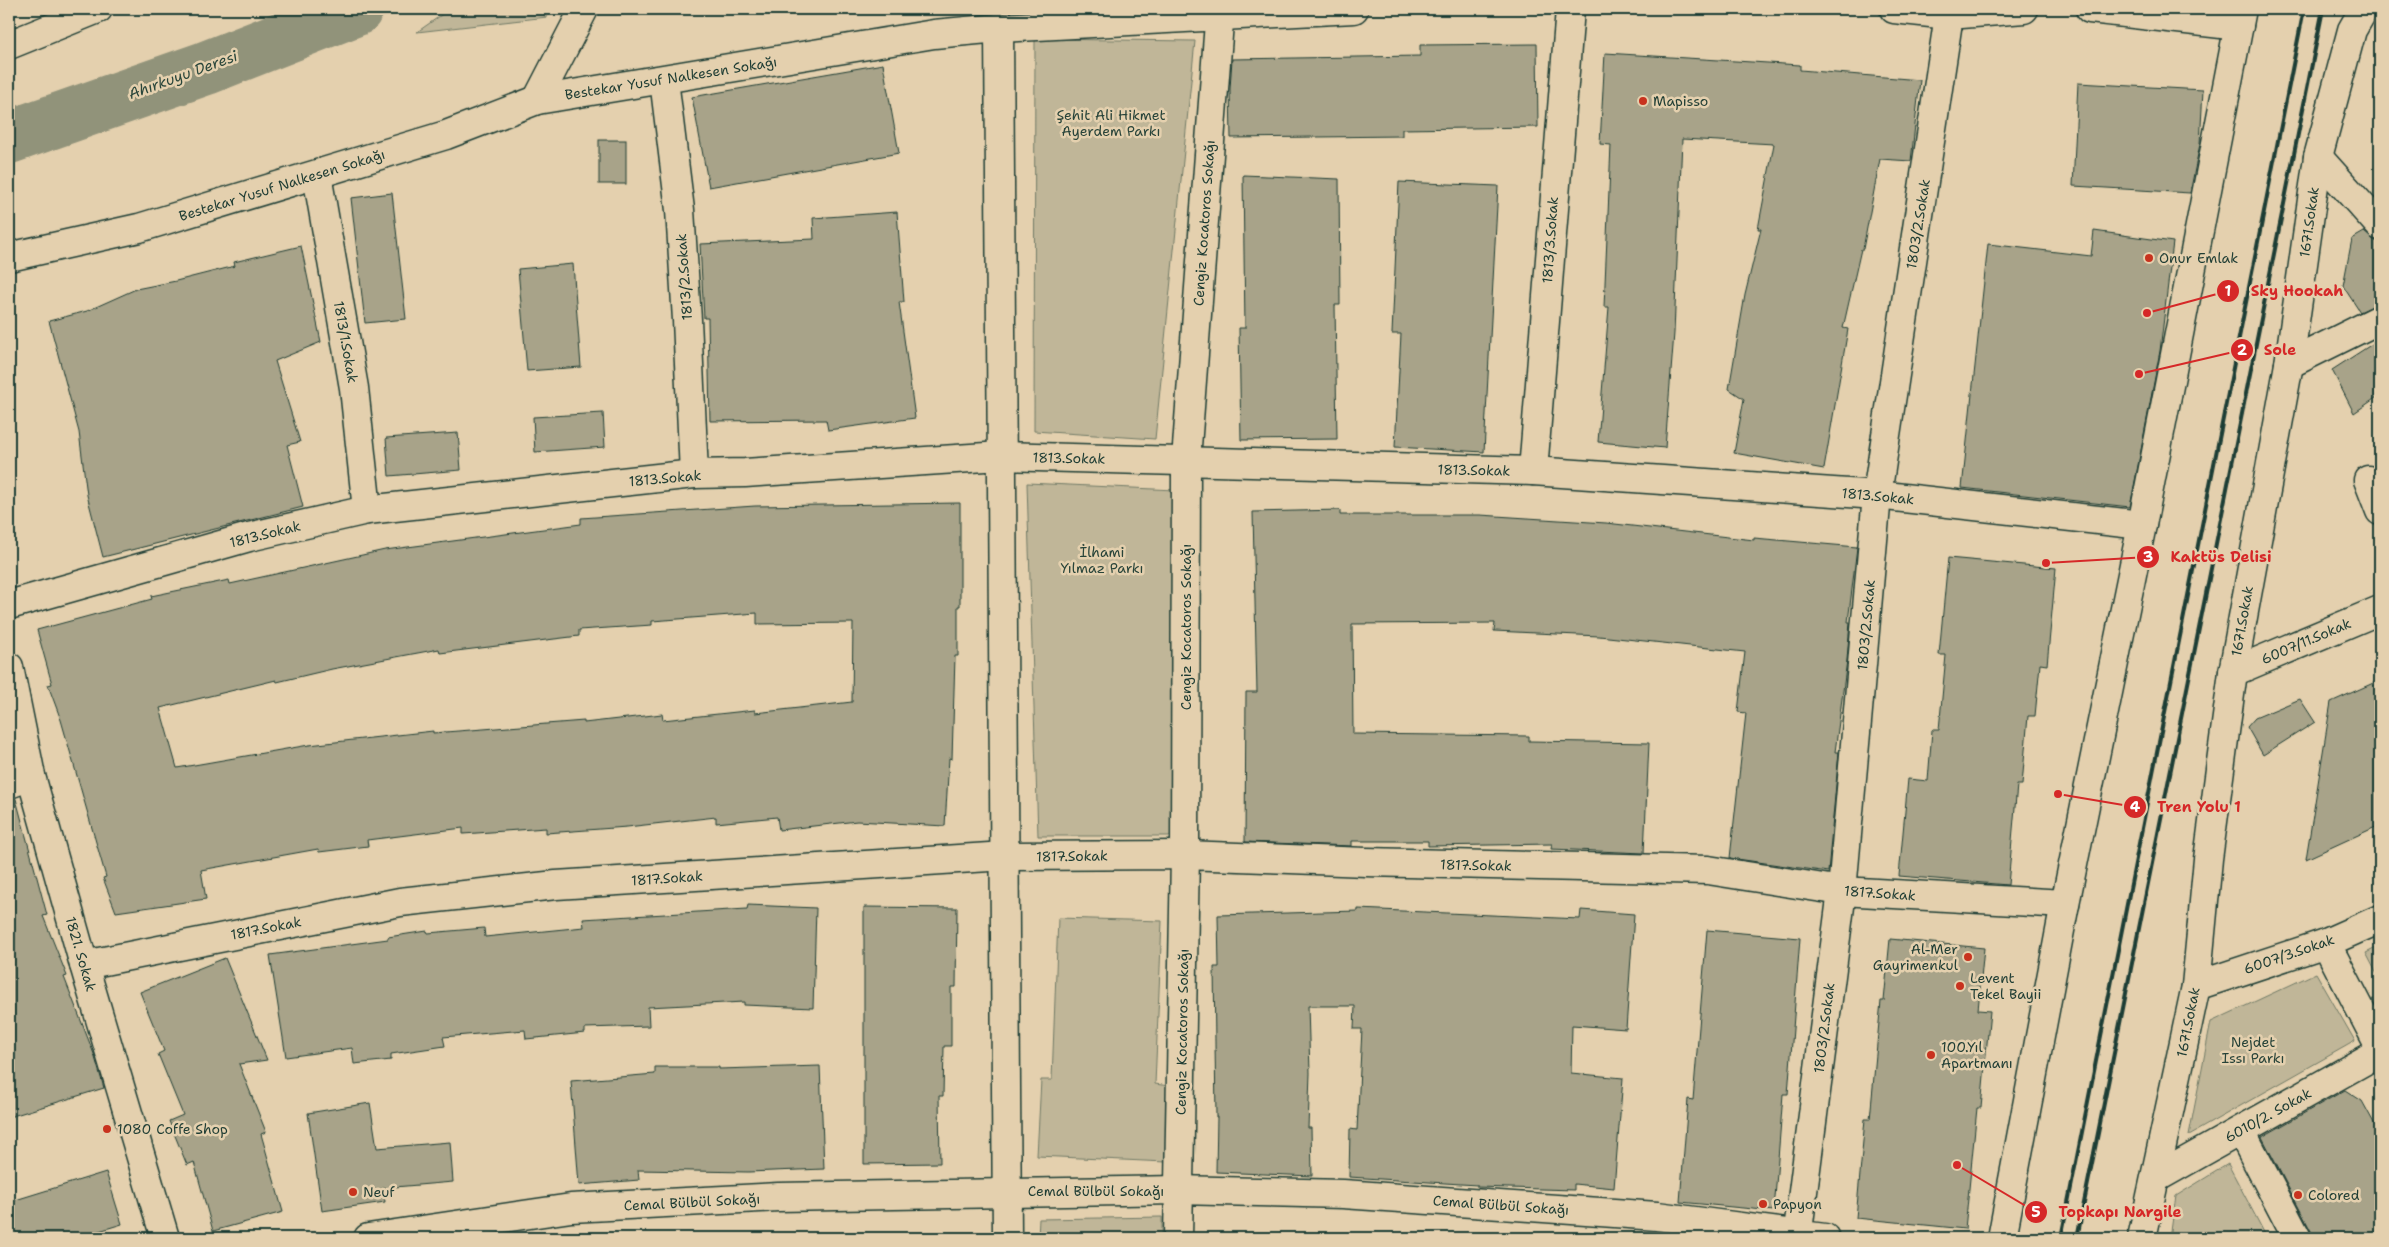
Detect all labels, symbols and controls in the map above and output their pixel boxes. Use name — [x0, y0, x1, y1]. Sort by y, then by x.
water label: Ahırkuyu Deresi — [126, 46, 241, 104]
street label: Bestekar Yusuf Nalkesen Sokağı — [564, 52, 778, 104]
place label: Mapisso — [1653, 92, 1708, 110]
marker: Mapisso — [1637, 95, 1649, 107]
park label: Şehit Ali Hikmet Ayerdem Parkı — [1056, 106, 1166, 140]
street label: Cengiz Kocatoros Sokağı — [1189, 139, 1219, 307]
street label: Bestekar Yusuf Nalkesen Sokağı — [177, 145, 387, 225]
street label: 1803/2.Sokak — [1902, 178, 1934, 270]
street label: 1671.Sokak — [2295, 186, 2323, 258]
street label: 1813/3.Sokak — [1538, 196, 1562, 284]
street label: 1813/2.Sokak — [672, 233, 696, 321]
place label: Onur Emlak — [2159, 249, 2238, 267]
marker: Onur Emlak — [2143, 252, 2155, 264]
callout: Sky Hookah — [2215, 276, 2353, 306]
text: 1 — [2225, 281, 2232, 301]
text: Sky Hookah — [2251, 281, 2343, 301]
street label: 1813/1.Sokak — [330, 300, 362, 384]
callout: Sole — [2229, 335, 2306, 365]
text: 2 — [2237, 340, 2248, 360]
text: Sole — [2264, 340, 2296, 360]
street label: 1813.Sokak — [1032, 448, 1106, 468]
street label: 1813.Sokak — [1437, 460, 1511, 480]
street label: 1813.Sokak — [628, 466, 702, 490]
street label: 1813.Sokak — [1841, 484, 1915, 508]
street label: 1813.Sokak — [228, 516, 302, 552]
callout: Kaktüs Delisi — [2135, 542, 2281, 572]
park label: İlhami Yılmaz Parkı — [1061, 543, 1143, 577]
street label: Cengiz Kocatoros Sokağı — [1177, 544, 1195, 710]
text: 3 — [2143, 547, 2153, 567]
text: Kaktüs Delisi — [2171, 547, 2271, 567]
street label: 1803/2.Sokak — [1853, 579, 1879, 671]
street label: 1671.Sokak — [2227, 584, 2257, 658]
street label: 6007/11.Sokak — [2258, 614, 2354, 668]
callout: Tren Yolu 1 — [2122, 792, 2251, 822]
text: 4 — [2130, 797, 2141, 817]
text: Tren Yolu 1 — [2157, 797, 2241, 817]
street label: 1817.Sokak — [1036, 846, 1108, 866]
street label: 1817.Sokak — [1440, 855, 1512, 875]
street label: 1817.Sokak — [631, 867, 703, 889]
street label: 1817.Sokak — [1844, 882, 1916, 904]
street label: 1817.Sokak — [229, 912, 303, 944]
street label: 1821. Sokak — [62, 914, 100, 994]
street label: 6007/3.Sokak — [2241, 930, 2337, 978]
place label: Al-Mer Gayrimenkul — [1873, 940, 1959, 974]
street label: Cengiz Kocatoros Sokağı — [1172, 949, 1192, 1115]
marker: Al-Mer Gayrimenkul — [1962, 951, 1974, 963]
place label: Levent Tekel Bayii — [1970, 969, 2042, 1003]
marker: Levent Tekel Bayii — [1954, 980, 1966, 992]
street label: 1803/2.Sokak — [1810, 982, 1838, 1074]
street label: 1671.Sokak — [2172, 985, 2204, 1059]
park label: Nejdet Issı Parkı — [2221, 1033, 2285, 1067]
place label: 100.Yıl Apartmanı — [1941, 1038, 2013, 1072]
marker: 100.Yıl Apartmanı — [1925, 1049, 1937, 1061]
street label: 6010/2. Sokak — [2222, 1084, 2314, 1146]
place label: 1080 Coffe Shop — [117, 1120, 228, 1138]
marker: 1080 Coffe Shop — [101, 1123, 113, 1135]
street label: Cemal Bülbül Sokağı — [1028, 1182, 1164, 1200]
place label: Neuf — [363, 1183, 395, 1201]
marker: Neuf — [347, 1186, 359, 1198]
place label: Colored — [2308, 1186, 2360, 1204]
street label: Cemal Bülbül Sokağı — [623, 1189, 761, 1215]
marker: Colored — [2292, 1189, 2304, 1201]
street label: Cemal Bülbül Sokağı — [1432, 1191, 1570, 1219]
place label: Papyon — [1773, 1195, 1822, 1213]
callout: Topkapı Nargile — [2023, 1197, 2191, 1227]
marker: Papyon — [1757, 1198, 1769, 1210]
text: 5 — [2031, 1202, 2041, 1222]
text: Topkapı Nargile — [2058, 1202, 2182, 1222]

